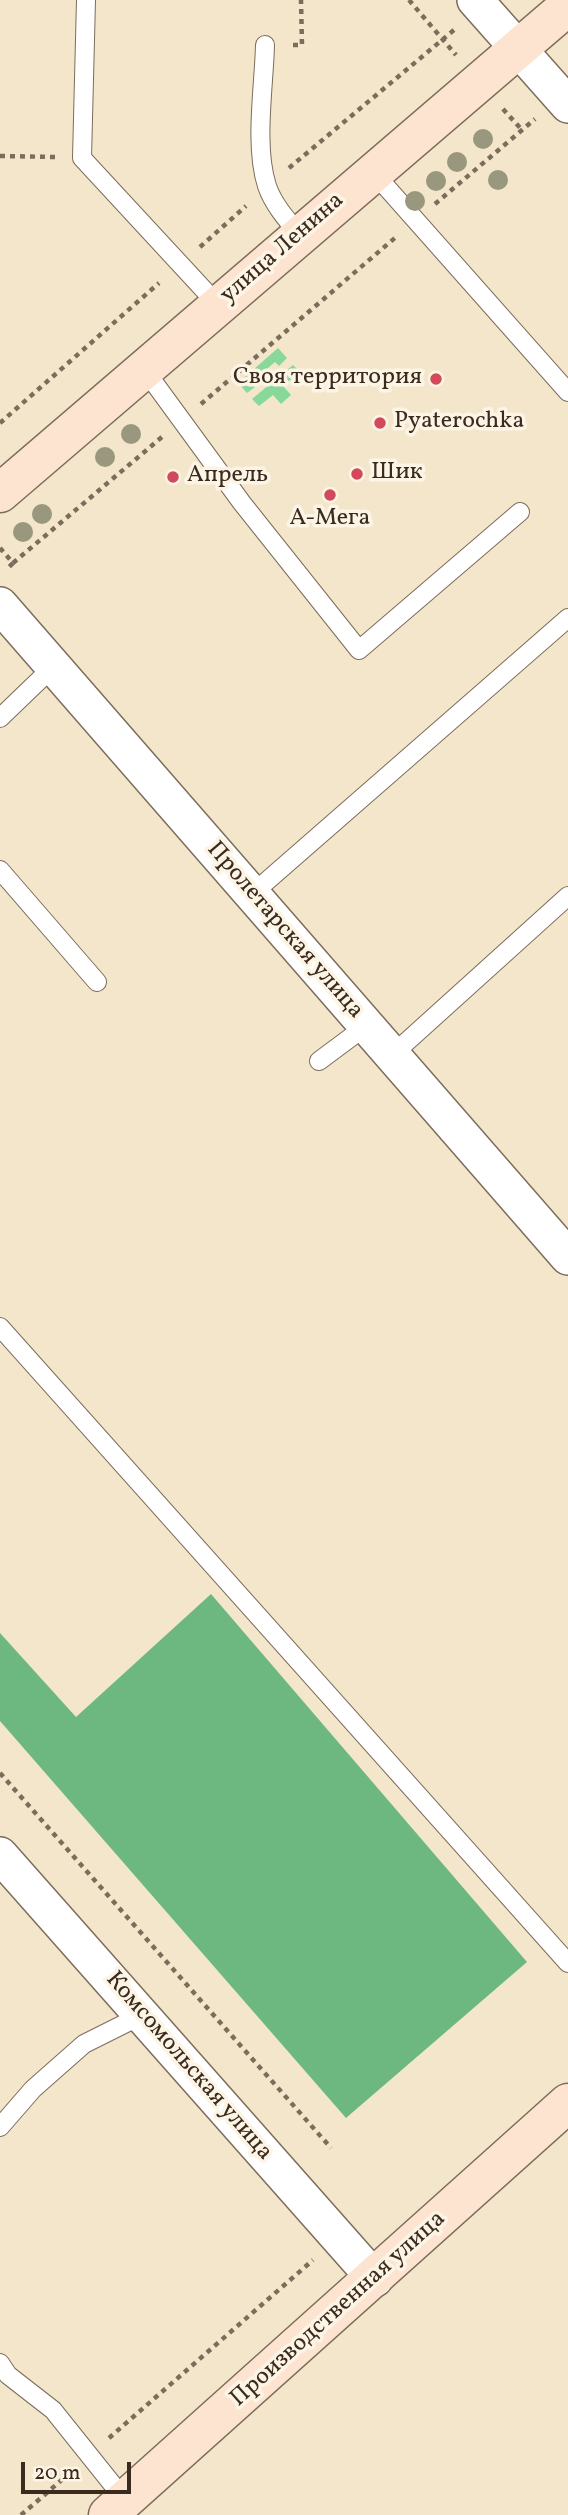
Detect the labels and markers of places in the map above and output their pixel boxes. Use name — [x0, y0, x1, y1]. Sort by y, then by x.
place label: Своя территория — [233, 365, 422, 393]
marker: Своя территория — [428, 371, 444, 387]
place label: Pyaterochka — [394, 409, 524, 437]
marker: Pyaterochka — [372, 415, 388, 431]
place label: Шик — [371, 460, 423, 488]
place label: Апрель — [187, 463, 268, 491]
marker: Шик — [349, 466, 365, 482]
marker: Апрель — [165, 469, 181, 485]
marker: А-Мега — [322, 487, 338, 503]
place label: А-Мега — [290, 506, 370, 534]

